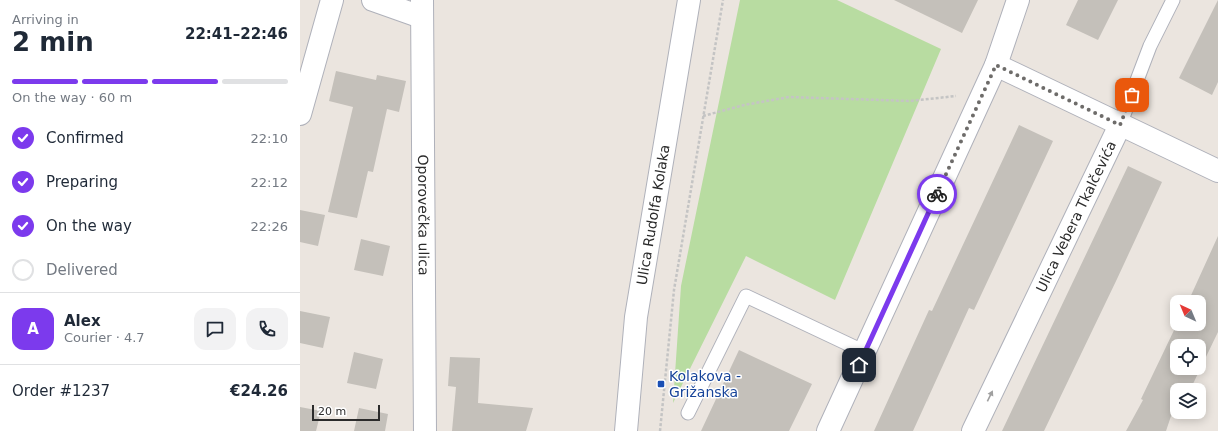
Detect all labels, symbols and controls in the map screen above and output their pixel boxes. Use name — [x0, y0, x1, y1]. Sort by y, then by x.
text: Arriving in — [12, 12, 79, 27]
text: 22:41–22:46 — [185, 25, 288, 43]
text: 2 min — [12, 27, 94, 57]
pin — [1115, 78, 1149, 112]
icon: bag — [1121, 84, 1143, 106]
text: On the way · 60 m — [12, 90, 132, 105]
icon: check — [12, 127, 34, 149]
text: Confirmed — [46, 129, 124, 147]
text: 22:10 — [251, 131, 288, 146]
street label: Ulica Vebera Tkalčevića — [1033, 138, 1119, 295]
street label: Ulica Rudolfa Kolaka — [633, 143, 673, 286]
street label: Oporovečka ulica — [415, 154, 432, 276]
icon: check — [12, 171, 34, 193]
text: Preparing — [46, 173, 118, 191]
courier — [917, 174, 957, 214]
text: 22:12 — [251, 175, 288, 190]
icon: bike — [926, 183, 948, 205]
icon: check — [12, 215, 34, 237]
text: On the way — [46, 217, 132, 235]
text: 22:26 — [251, 219, 288, 234]
text: Delivered — [46, 261, 118, 279]
north arrow — [1170, 295, 1206, 331]
map controls — [1170, 295, 1206, 419]
button: chat — [194, 308, 236, 350]
button: phone — [246, 308, 288, 350]
text: Alex — [64, 312, 101, 330]
text: A — [27, 320, 39, 338]
text: Courier · 4.7 — [64, 330, 145, 345]
button: locate — [1170, 339, 1206, 375]
pin — [842, 348, 876, 382]
icon: home — [848, 354, 870, 376]
place label: Kolakova - Grižanska — [669, 368, 741, 400]
marker: Kolakova - Grižanska — [656, 379, 666, 389]
text: Order #1237 — [12, 382, 110, 400]
text: €24.26 — [230, 382, 288, 400]
button: layers — [1170, 383, 1206, 419]
one-way arrow — [986, 390, 993, 402]
scale bar — [312, 403, 380, 422]
text: 20 m — [318, 405, 346, 418]

